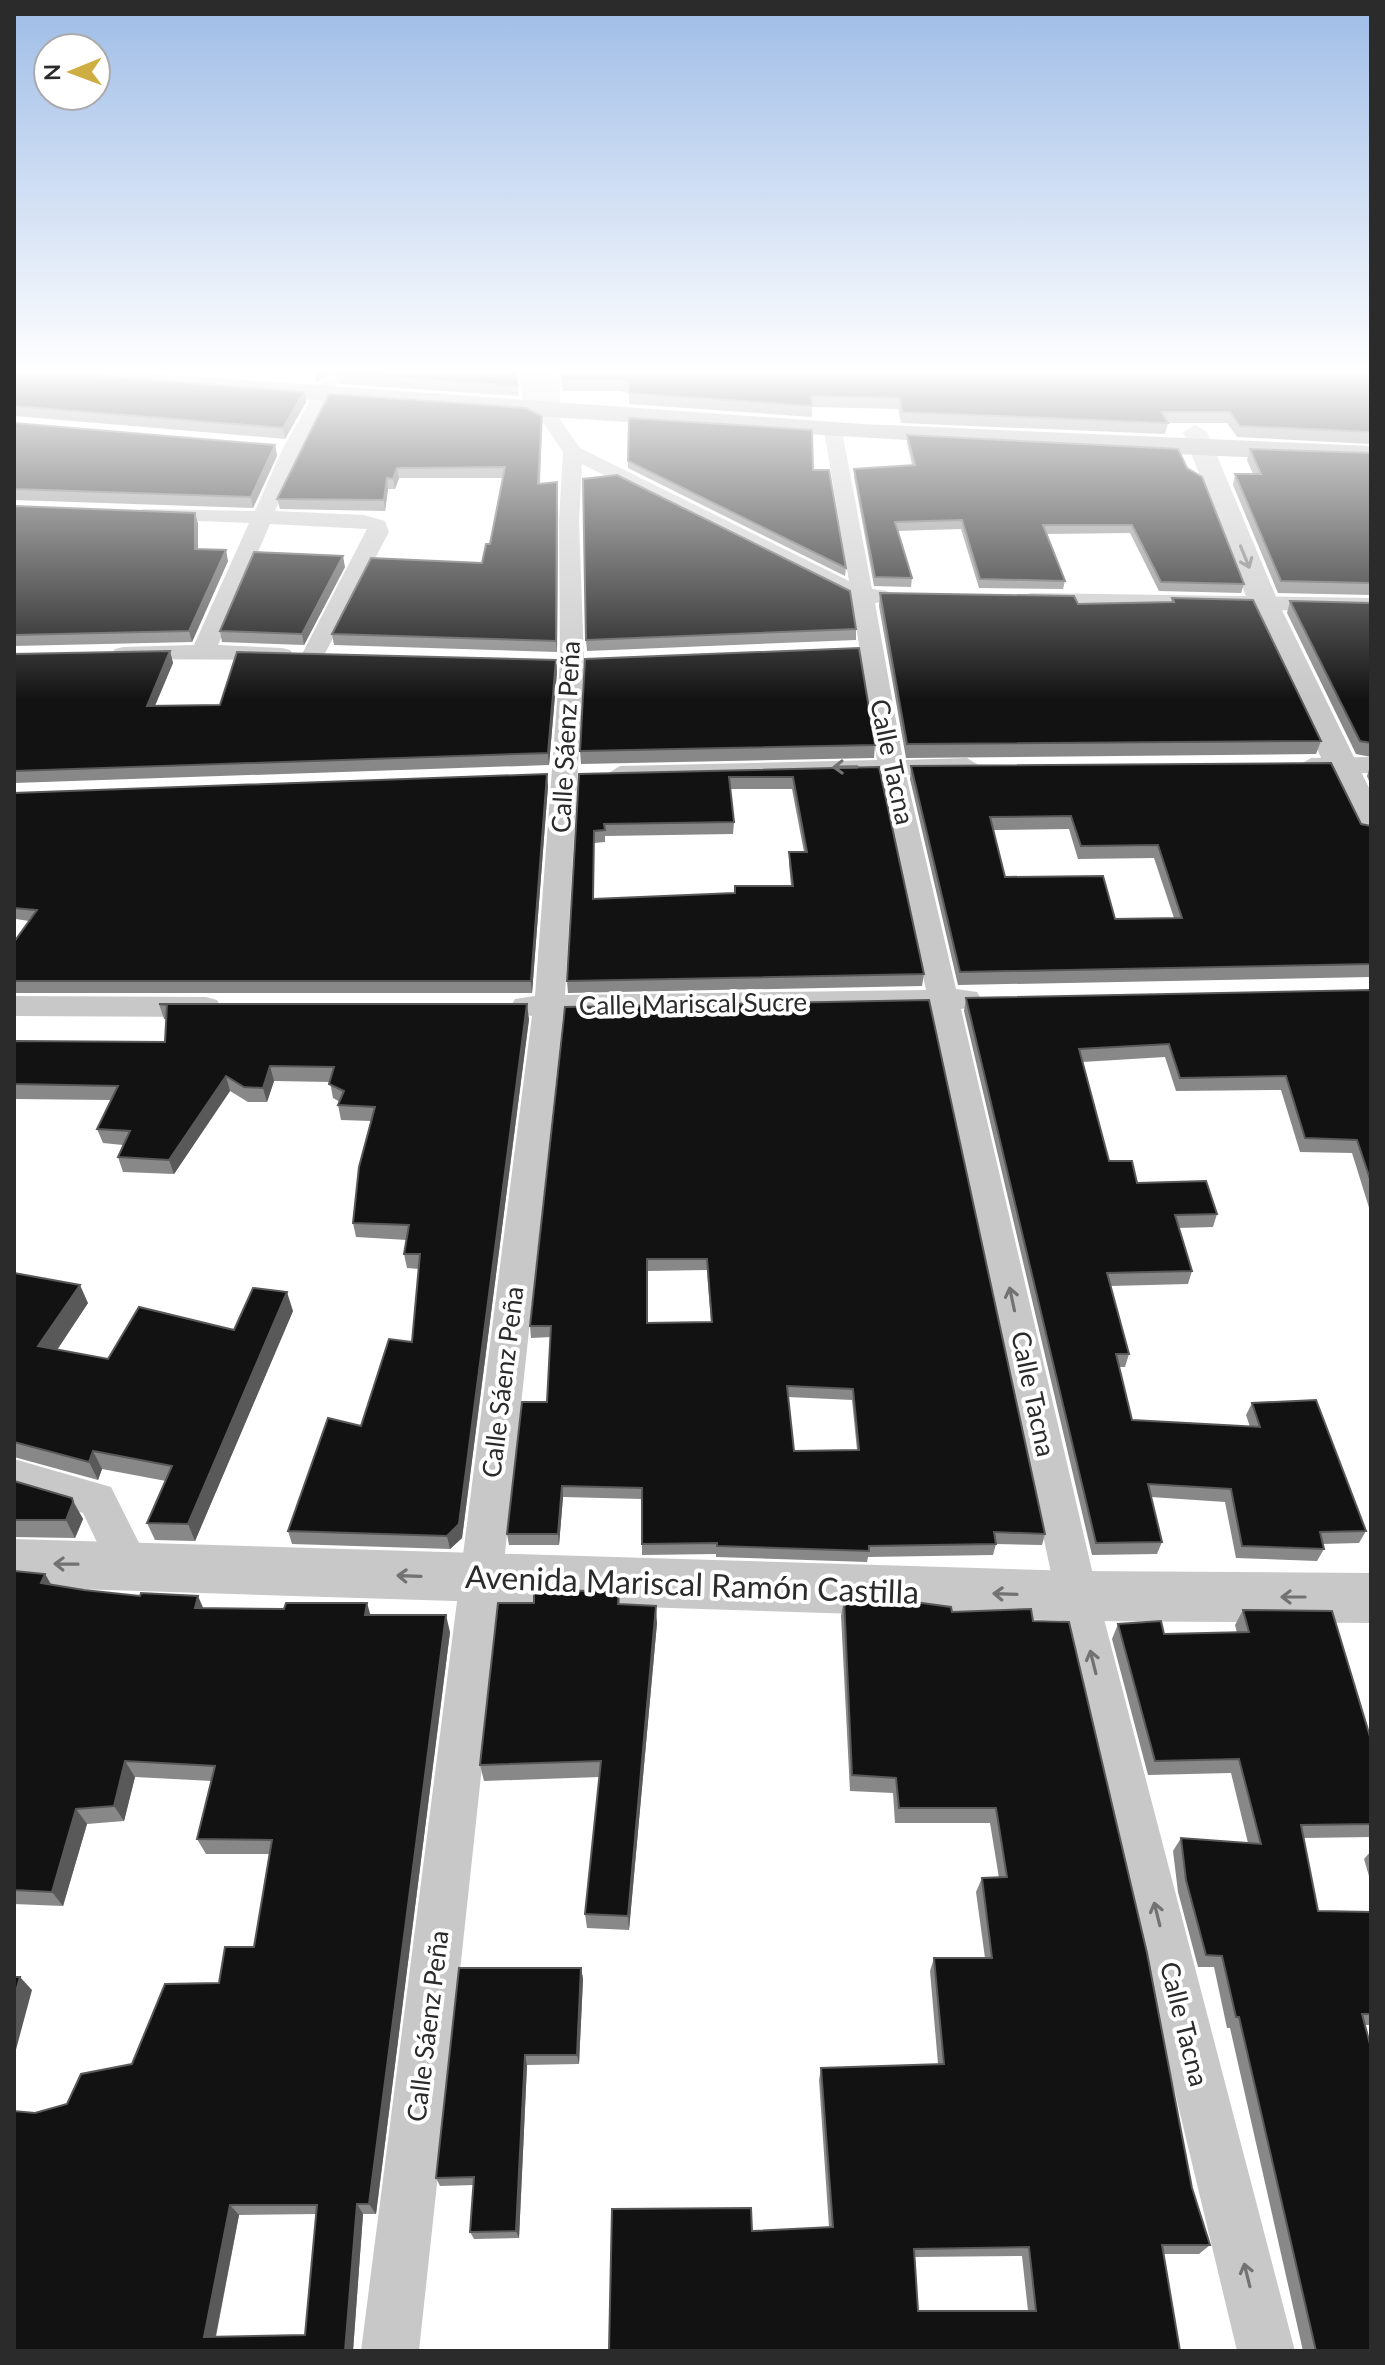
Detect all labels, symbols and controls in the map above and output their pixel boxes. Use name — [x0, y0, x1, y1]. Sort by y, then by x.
north arrow — [32, 32, 112, 112]
text: N — [38, 64, 65, 81]
one-way arrow — [1239, 544, 1253, 569]
street label: Calle Sáenz Peña — [544, 640, 586, 834]
street label: Calle Tacna — [864, 696, 922, 827]
one-way arrow — [832, 759, 859, 775]
street label: Calle Mariscal Sucre — [579, 985, 807, 1021]
street label: Calle Sáenz Peña — [474, 1284, 530, 1479]
one-way arrow — [1004, 1287, 1019, 1313]
street label: Calle Tacna — [1005, 1328, 1063, 1459]
one-way arrow — [53, 1556, 80, 1572]
street label: Avenida Mariscal Ramón Castilla — [464, 1556, 920, 1611]
one-way arrow — [396, 1569, 423, 1584]
one-way arrow — [992, 1586, 1019, 1601]
one-way arrow — [1280, 1589, 1307, 1605]
one-way arrow — [1085, 1650, 1100, 1676]
one-way arrow — [1148, 1902, 1163, 1928]
street label: Calle Sáenz Peña — [399, 1928, 455, 2123]
street label: Calle Tacna — [1154, 1958, 1216, 2089]
one-way arrow — [1238, 2263, 1253, 2289]

